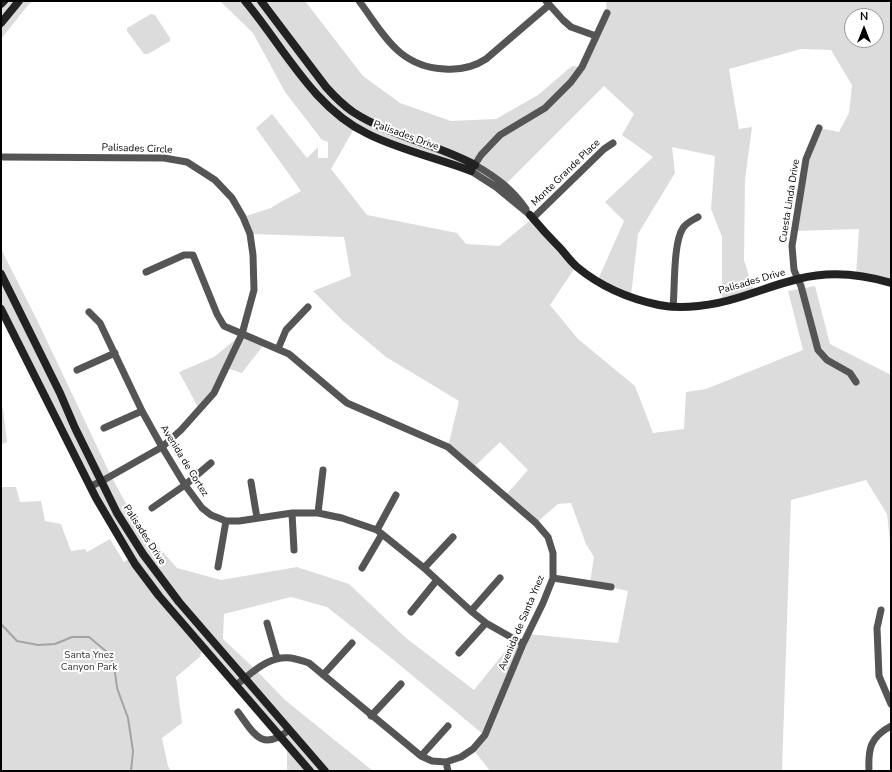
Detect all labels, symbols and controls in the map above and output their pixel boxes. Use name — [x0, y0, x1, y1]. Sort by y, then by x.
north arrow — [844, 8, 884, 48]
text: N — [860, 9, 868, 24]
street label: Palisades Drive — [372, 119, 440, 153]
street label: Monte Grande Place — [529, 137, 603, 209]
street label: Palisades Circle — [101, 142, 173, 156]
street label: Cuesta Linda Drive — [777, 158, 803, 244]
street label: Palisades Drive — [717, 267, 787, 297]
street label: Avenida de Cortez — [157, 423, 211, 499]
street label: Palisades Drive — [120, 503, 168, 567]
street label: Avenida de Santa Ynez — [497, 574, 547, 672]
park label: Santa Ynez Canyon Park — [61, 650, 117, 674]

